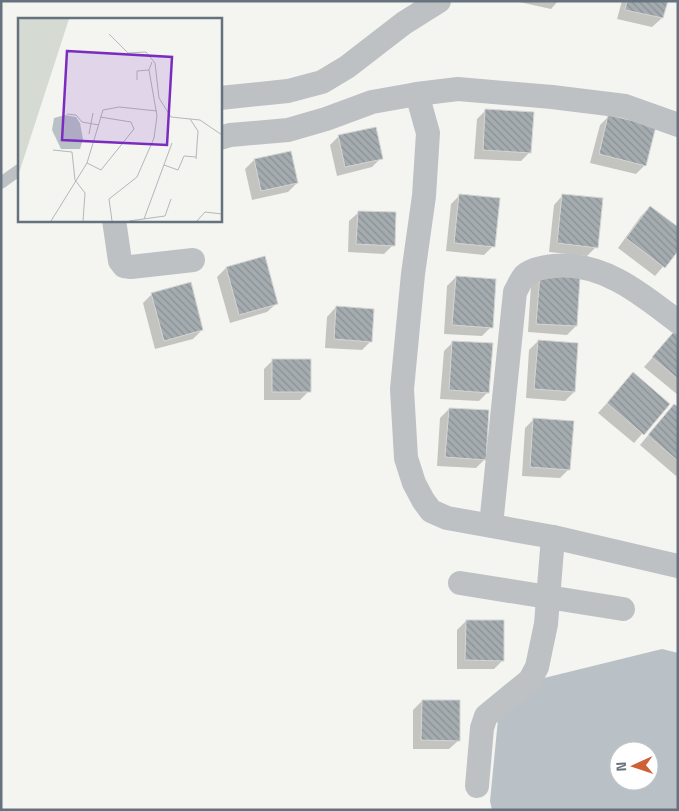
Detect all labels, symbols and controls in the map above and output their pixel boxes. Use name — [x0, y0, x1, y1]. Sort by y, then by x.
inset map — [18, 18, 221, 221]
north arrow — [609, 741, 659, 791]
text: N — [610, 761, 631, 772]

